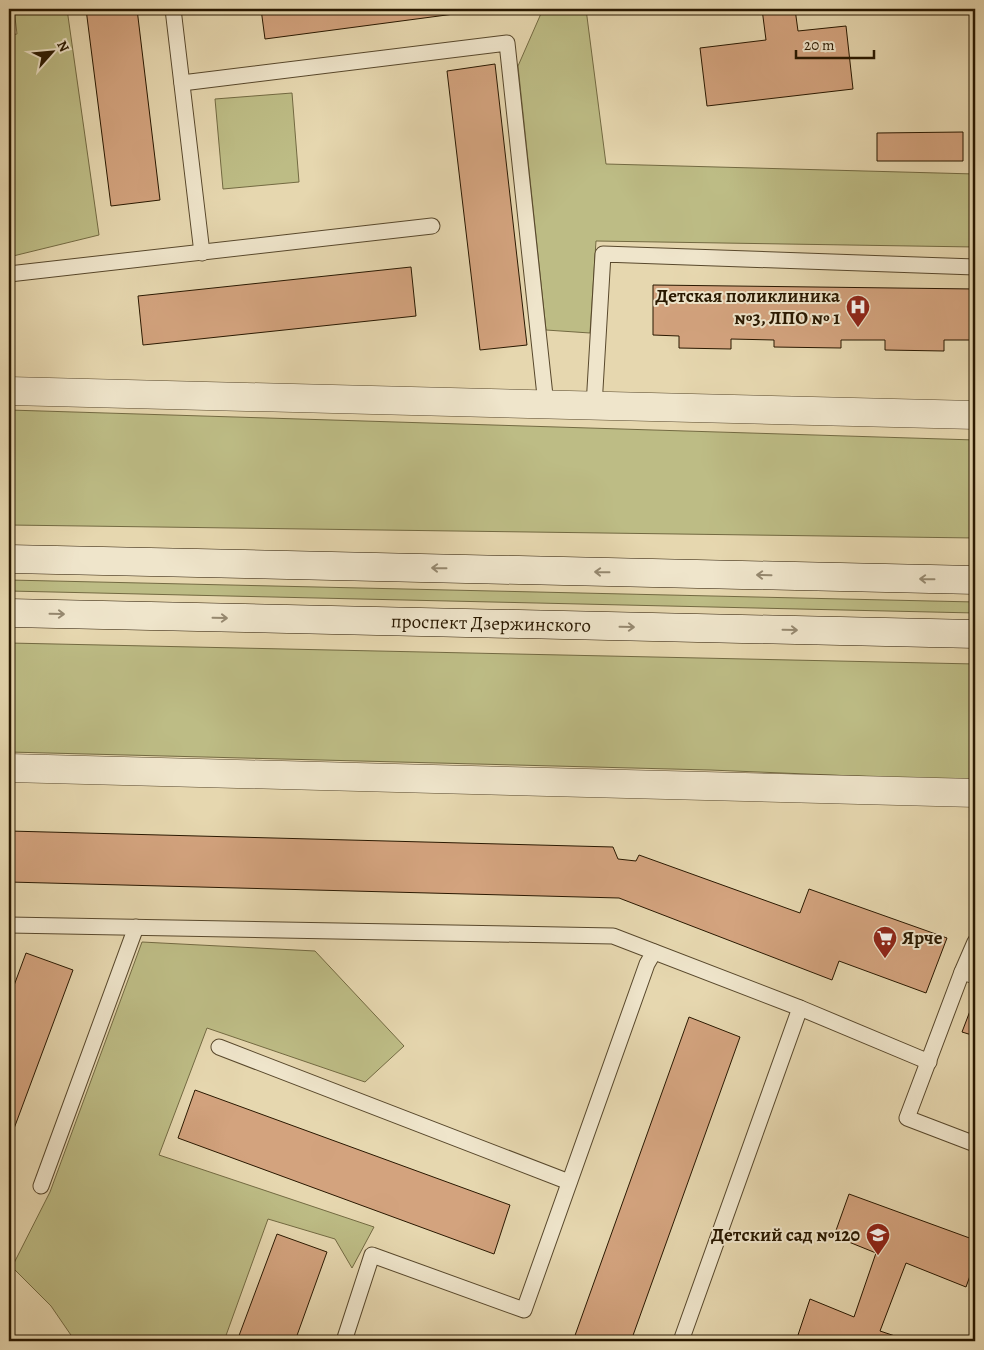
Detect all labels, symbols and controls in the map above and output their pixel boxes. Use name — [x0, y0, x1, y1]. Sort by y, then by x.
north arrow — [28, 28, 78, 78]
scale bar — [796, 28, 874, 60]
text: 20 m — [804, 35, 835, 55]
text: N — [52, 37, 74, 55]
place label: Детская поликлиника №3, ЛПО № 1 — [655, 283, 841, 331]
hospital icon: Детская поликлиника №3, ЛПО № 1 — [845, 294, 871, 328]
one-way arrow — [431, 563, 448, 573]
one-way arrow — [594, 567, 610, 577]
one-way arrow — [756, 570, 772, 580]
one-way arrow — [919, 574, 935, 583]
street label: проспект Дзержинского — [391, 608, 591, 639]
one-way arrow — [49, 610, 65, 619]
one-way arrow — [212, 613, 228, 623]
one-way arrow — [619, 622, 635, 631]
one-way arrow — [782, 625, 798, 635]
supermarket icon: Ярче — [872, 925, 898, 959]
place label: Ярче — [902, 925, 943, 951]
place label: Детский сад №120 — [711, 1222, 860, 1248]
school or university icon: Детский сад №120 — [865, 1222, 891, 1256]

